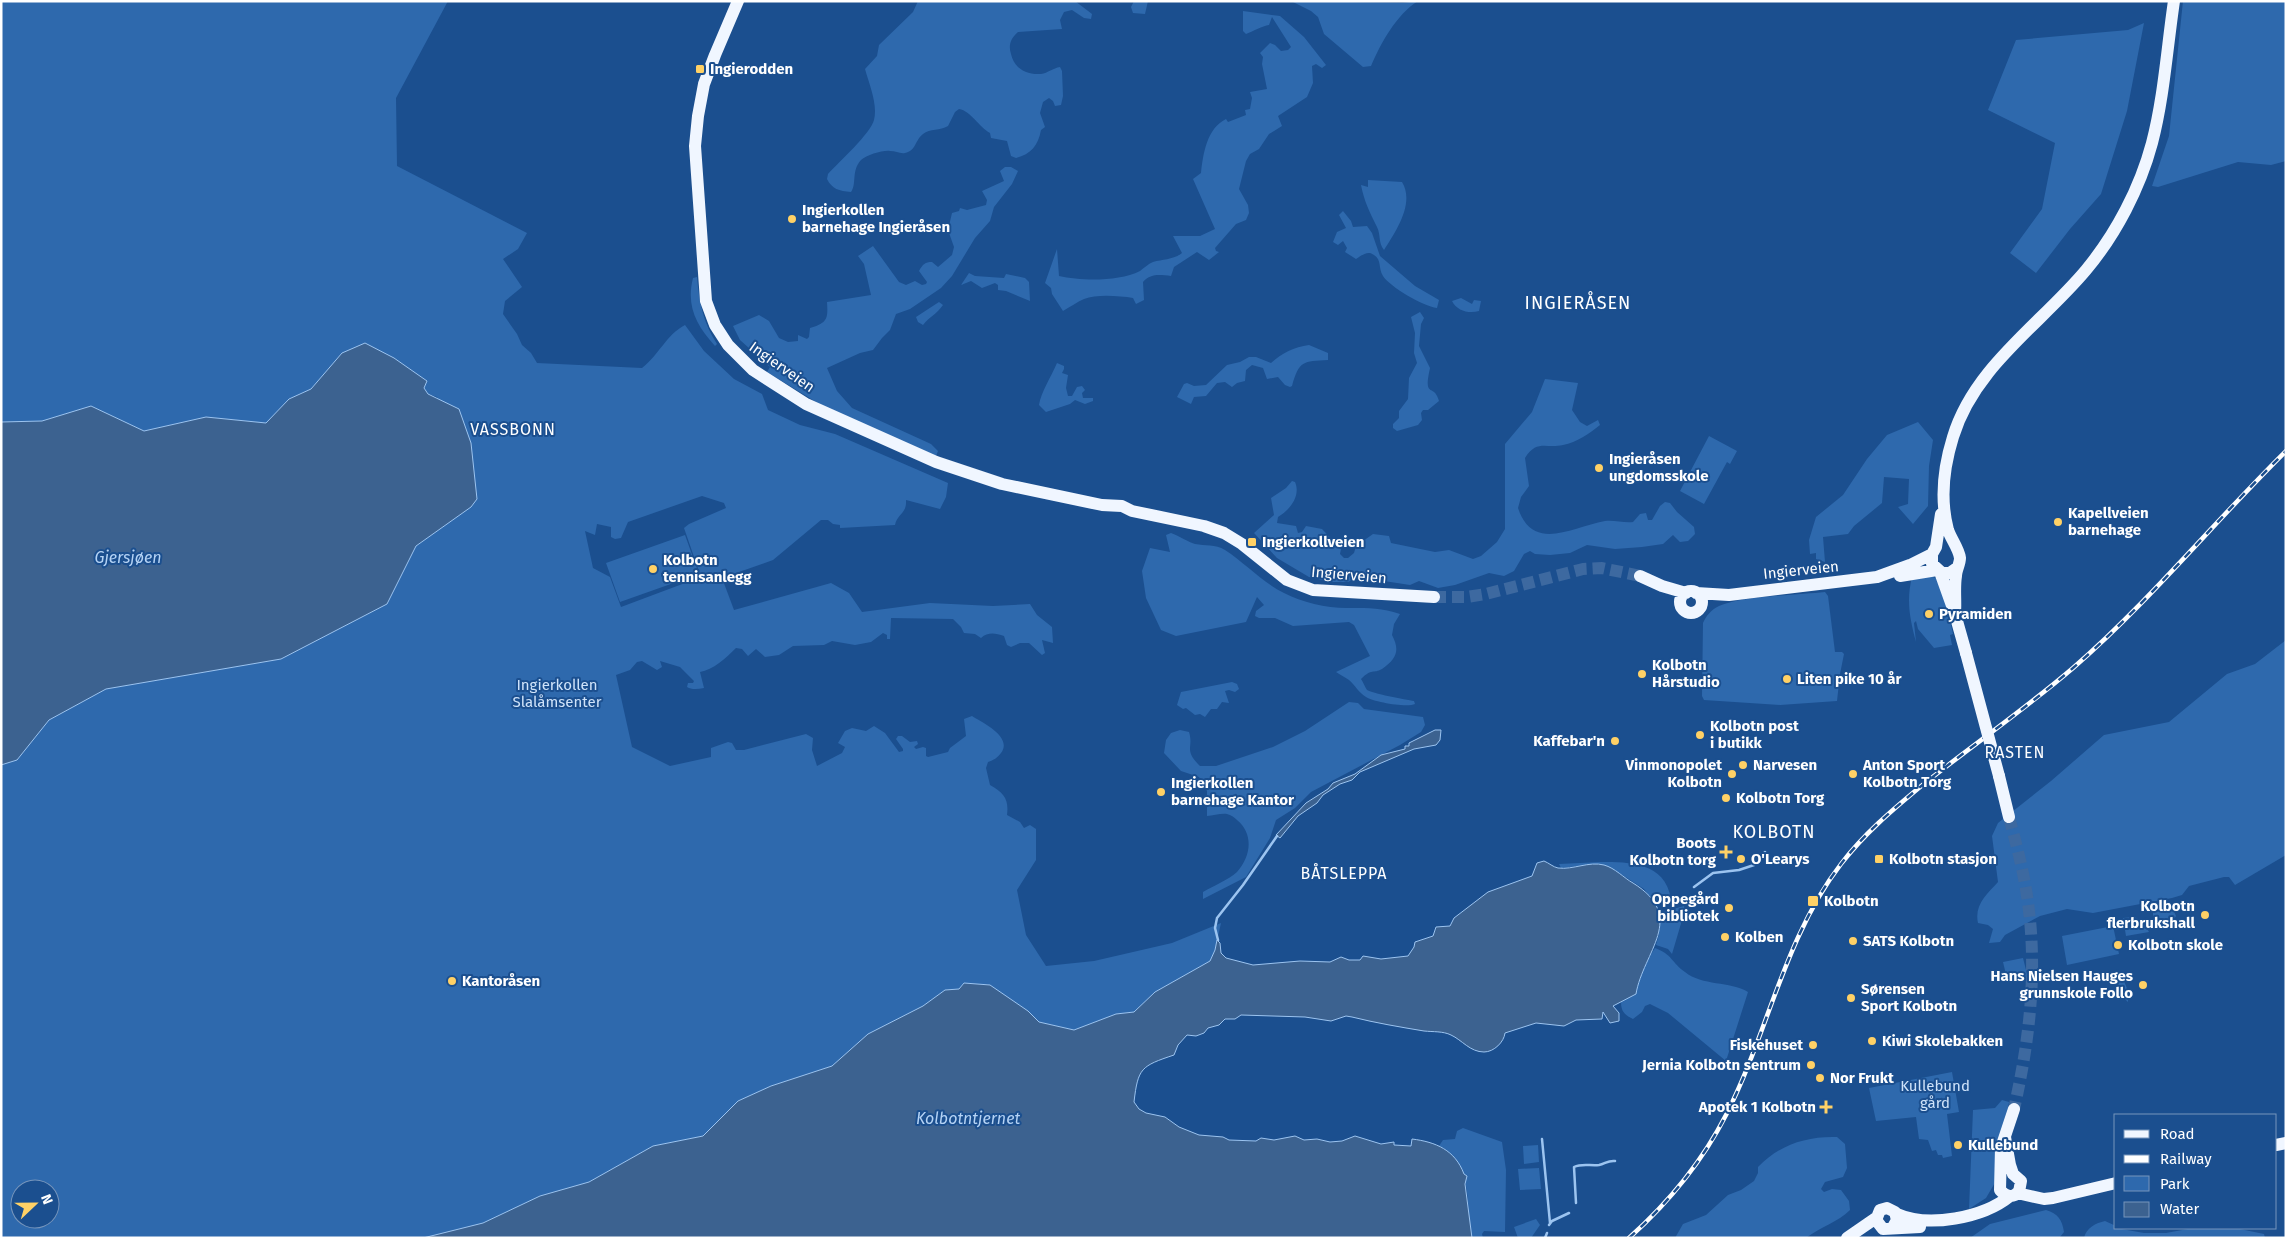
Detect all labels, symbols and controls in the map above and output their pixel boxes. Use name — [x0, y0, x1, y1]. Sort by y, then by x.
place label: Ingierodden — [710, 60, 793, 78]
marker: Ingierodden — [694, 63, 706, 75]
place label: Ingierkollen barnehage Ingieråsen — [802, 201, 950, 236]
marker: Ingierkollen barnehage Ingieråsen — [786, 213, 798, 225]
district label: INGIERÅSEN — [1525, 291, 1631, 314]
street label: Ingierveien — [746, 338, 818, 396]
district label: VASSBONN — [470, 420, 556, 439]
place label: Ingieråsen ungdomsskole — [1609, 450, 1709, 485]
marker: Ingieråsen ungdomsskole — [1593, 462, 1605, 474]
place label: Kapellveien barnehage — [2068, 504, 2149, 539]
marker: Kapellveien barnehage — [2052, 516, 2064, 528]
place label: Ingierkollveien — [1262, 533, 1364, 551]
marker: Ingierkollveien — [1246, 536, 1258, 548]
water label: Gjersjøen — [94, 548, 162, 567]
place label: Kolbotn tennisanlegg — [663, 551, 752, 586]
street label: Ingierveien — [1762, 557, 1840, 583]
marker: Kolbotn tennisanlegg — [647, 563, 659, 575]
street label: Ingierveien — [1310, 563, 1388, 587]
place label: Pyramiden — [1939, 605, 2012, 623]
marker: Pyramiden — [1923, 608, 1935, 620]
place label: Kolbotn Hårstudio — [1652, 656, 1720, 691]
marker: Kolbotn Hårstudio — [1636, 668, 1648, 680]
place label: Liten pike 10 år — [1797, 670, 1903, 688]
marker: Liten pike 10 år — [1781, 673, 1793, 685]
park label: Ingierkollen Slalåmsenter — [513, 676, 602, 711]
place label: Kolbotn post i butikk — [1710, 717, 1799, 752]
marker: Kolbotn post i butikk — [1694, 729, 1706, 741]
place label: Kaffebar'n — [1533, 732, 1605, 750]
marker: Kaffebar'n — [1609, 735, 1621, 747]
district label: RASTEN — [1985, 743, 2045, 762]
place label: Vinmonopolet Kolbotn — [1625, 756, 1722, 791]
place label: Narvesen — [1753, 756, 1817, 774]
place label: Anton Sport Kolbotn Torg — [1862, 756, 1952, 791]
marker: Narvesen — [1737, 759, 1749, 771]
marker: Vinmonopolet Kolbotn — [1726, 768, 1738, 780]
marker: Anton Sport Kolbotn Torg — [1847, 768, 1859, 780]
place label: Ingierkollen barnehage Kantor — [1171, 774, 1295, 809]
marker: Ingierkollen barnehage Kantor — [1155, 786, 1167, 798]
place label: Kolbotn Torg — [1736, 789, 1825, 807]
marker: Kolbotn Torg — [1720, 792, 1732, 804]
district label: KOLBOTN — [1732, 821, 1816, 843]
place label: Boots Kolbotn torg — [1629, 834, 1717, 869]
marker: Boots Kolbotn torg — [1720, 846, 1732, 858]
place label: O'Learys — [1751, 850, 1810, 868]
place label: Kolbotn stasjon — [1889, 850, 1997, 868]
marker: O'Learys — [1735, 853, 1747, 865]
marker: Kolbotn stasjon — [1873, 853, 1885, 865]
district label: BÅTSLEPPA — [1300, 863, 1388, 883]
place label: Oppegård bibliotek — [1652, 890, 1720, 925]
place label: Kolbotn — [1824, 892, 1879, 910]
marker: Kolbotn — [1806, 894, 1820, 908]
place label: Kolbotn flerbrukshall — [2107, 897, 2196, 932]
marker: Oppegård bibliotek — [1723, 902, 1735, 914]
marker: Kolbotn flerbrukshall — [2199, 909, 2211, 921]
place label: Kolben — [1735, 928, 1783, 946]
marker: Kolben — [1719, 931, 1731, 943]
place label: SATS Kolbotn — [1863, 932, 1954, 950]
marker: SATS Kolbotn — [1847, 935, 1859, 947]
place label: Kolbotn skole — [2128, 936, 2223, 954]
marker: Kolbotn skole — [2112, 939, 2124, 951]
place label: Hans Nielsen Hauges grunnskole Follo — [1990, 967, 2133, 1002]
place label: Kantoråsen — [462, 972, 540, 990]
marker: Kantoråsen — [446, 975, 458, 987]
marker: Hans Nielsen Hauges grunnskole Follo — [2137, 979, 2149, 991]
place label: Sørensen Sport Kolbotn — [1861, 980, 1957, 1015]
marker: Sørensen Sport Kolbotn — [1845, 992, 1857, 1004]
place label: Kiwi Skolebakken — [1882, 1032, 2003, 1050]
marker: Kiwi Skolebakken — [1866, 1035, 1878, 1047]
place label: Fiskehuset — [1730, 1036, 1803, 1054]
marker: Fiskehuset — [1807, 1039, 1819, 1051]
place label: Jernia Kolbotn sentrum — [1641, 1056, 1801, 1074]
marker: Jernia Kolbotn sentrum — [1805, 1059, 1817, 1071]
place label: Nor Frukt — [1830, 1069, 1894, 1087]
marker: Nor Frukt — [1814, 1072, 1826, 1084]
park label: Kullebund gård — [1900, 1077, 1970, 1112]
place label: Apotek 1 Kolbotn — [1698, 1098, 1816, 1116]
marker: Apotek 1 Kolbotn — [1820, 1101, 1832, 1113]
water label: Kolbotntjernet — [916, 1109, 1020, 1128]
legend — [2114, 1114, 2277, 1229]
text: Road — [2160, 1125, 2195, 1143]
place label: Kullebund — [1968, 1136, 2038, 1154]
marker: Kullebund — [1952, 1139, 1964, 1151]
text: Railway — [2160, 1150, 2212, 1168]
text: Park — [2160, 1175, 2190, 1193]
north arrow — [10, 1179, 60, 1229]
text: N — [37, 1192, 56, 1207]
text: Water — [2160, 1200, 2199, 1218]

